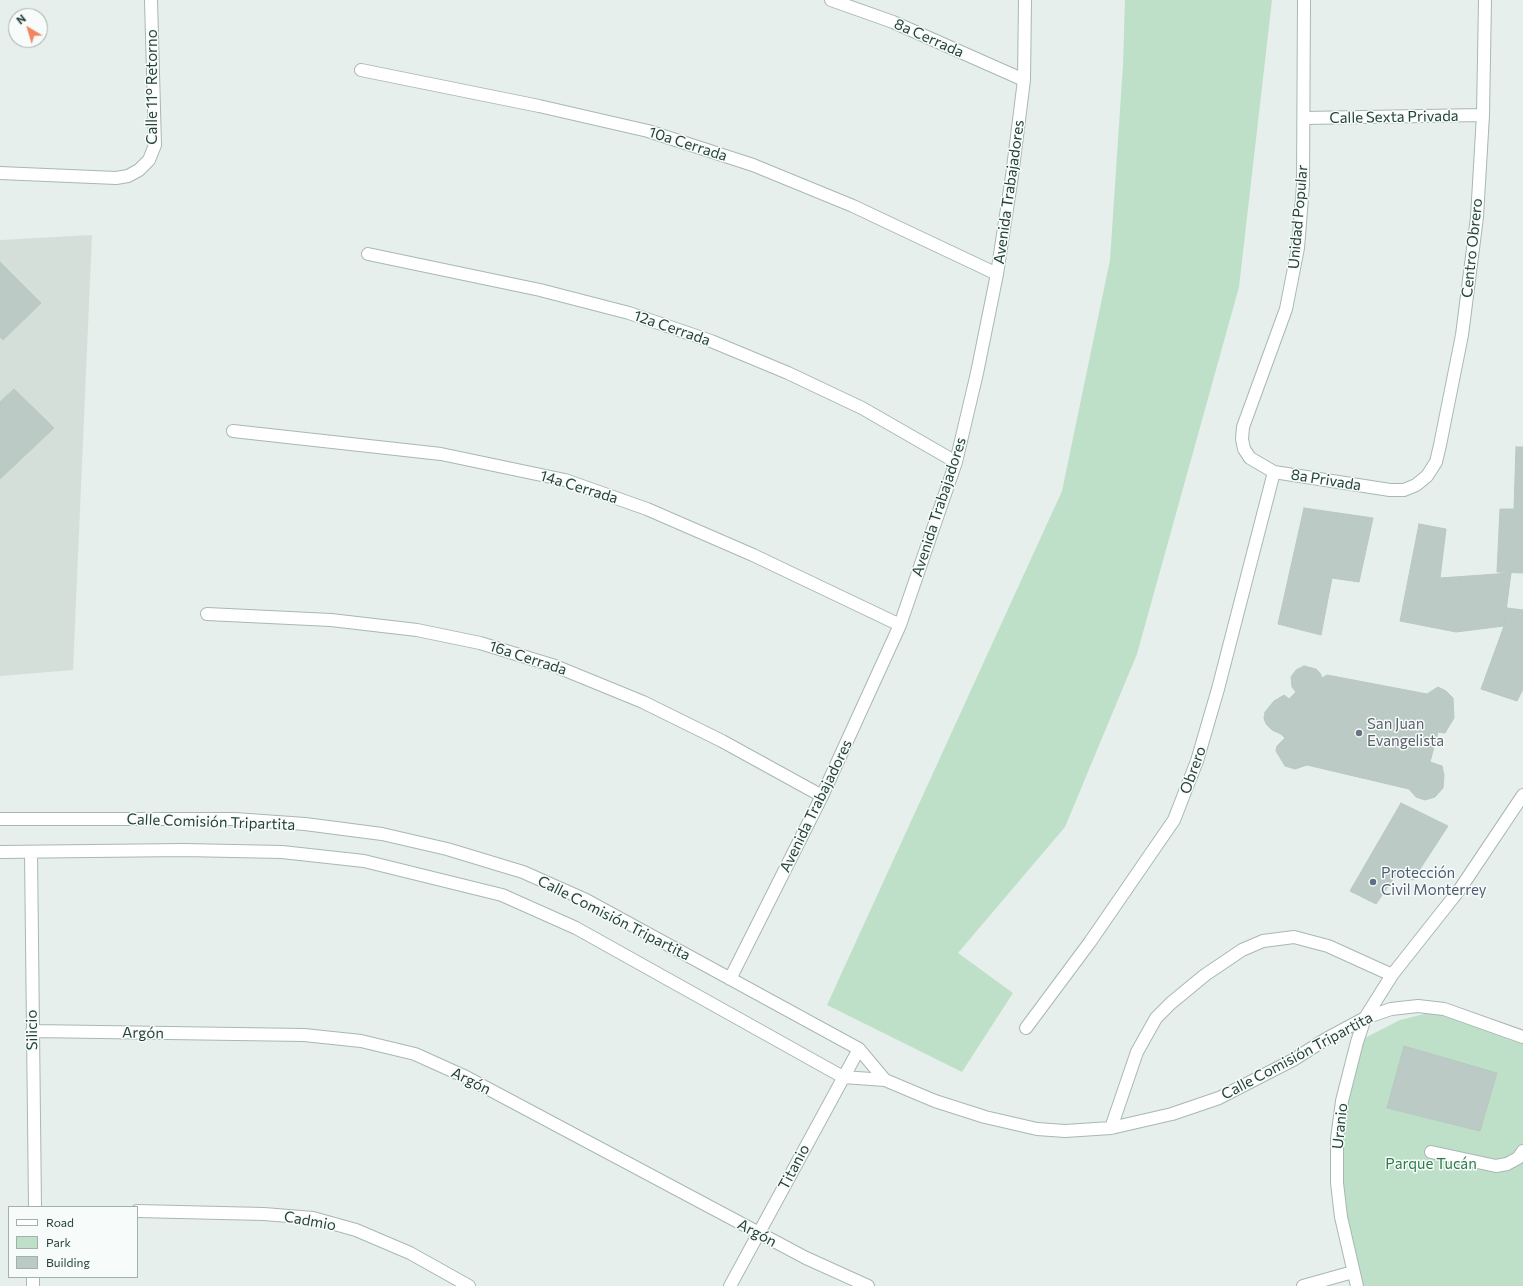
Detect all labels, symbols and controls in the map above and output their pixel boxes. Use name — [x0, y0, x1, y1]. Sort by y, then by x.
north arrow — [8, 8, 48, 48]
text: N — [14, 11, 28, 27]
street label: 8a Cerrada — [891, 15, 967, 61]
street label: Calle 11° Retorno — [143, 29, 161, 145]
street label: Calle Sexta Privada — [1329, 107, 1459, 127]
street label: Avenida Trabajadores — [990, 119, 1028, 265]
street label: 10a Cerrada — [647, 123, 729, 165]
street label: Unidad Popular — [1284, 164, 1312, 270]
street label: Centro Obrero — [1458, 197, 1486, 299]
street label: 12a Cerrada — [631, 306, 713, 350]
street label: Avenida Trabajadores — [908, 435, 970, 579]
street label: 8a Privada — [1290, 466, 1362, 494]
street label: 14a Cerrada — [538, 467, 620, 507]
street label: 16a Cerrada — [487, 637, 569, 679]
place label: San Juan Evangelista — [1367, 715, 1444, 750]
marker: San Juan Evangelista — [1354, 728, 1364, 738]
street label: Avenida Trabajadores — [776, 737, 856, 875]
street label: Obrero — [1176, 744, 1210, 796]
street label: Calle Comisión Tripartita — [126, 810, 296, 834]
place label: Protección Civil Monterrey — [1381, 864, 1486, 899]
street label: Calle Comisión Tripartita — [535, 872, 693, 964]
marker: Protección Civil Monterrey — [1368, 877, 1378, 887]
street label: Calle Comisión Tripartita — [1218, 1008, 1376, 1104]
street label: Silicio — [23, 1010, 41, 1050]
street label: Argón — [122, 1024, 164, 1042]
street label: Argón — [448, 1063, 494, 1099]
street label: Uranio — [1329, 1102, 1351, 1150]
street label: Titanio — [775, 1141, 813, 1193]
park label: Parque Tucán — [1385, 1155, 1477, 1173]
legend — [8, 1206, 138, 1278]
street label: Cadmio — [282, 1208, 338, 1234]
text: Road — [46, 1215, 74, 1229]
street label: Argón — [734, 1215, 780, 1251]
text: Park — [46, 1235, 71, 1249]
text: Building — [46, 1255, 90, 1269]

